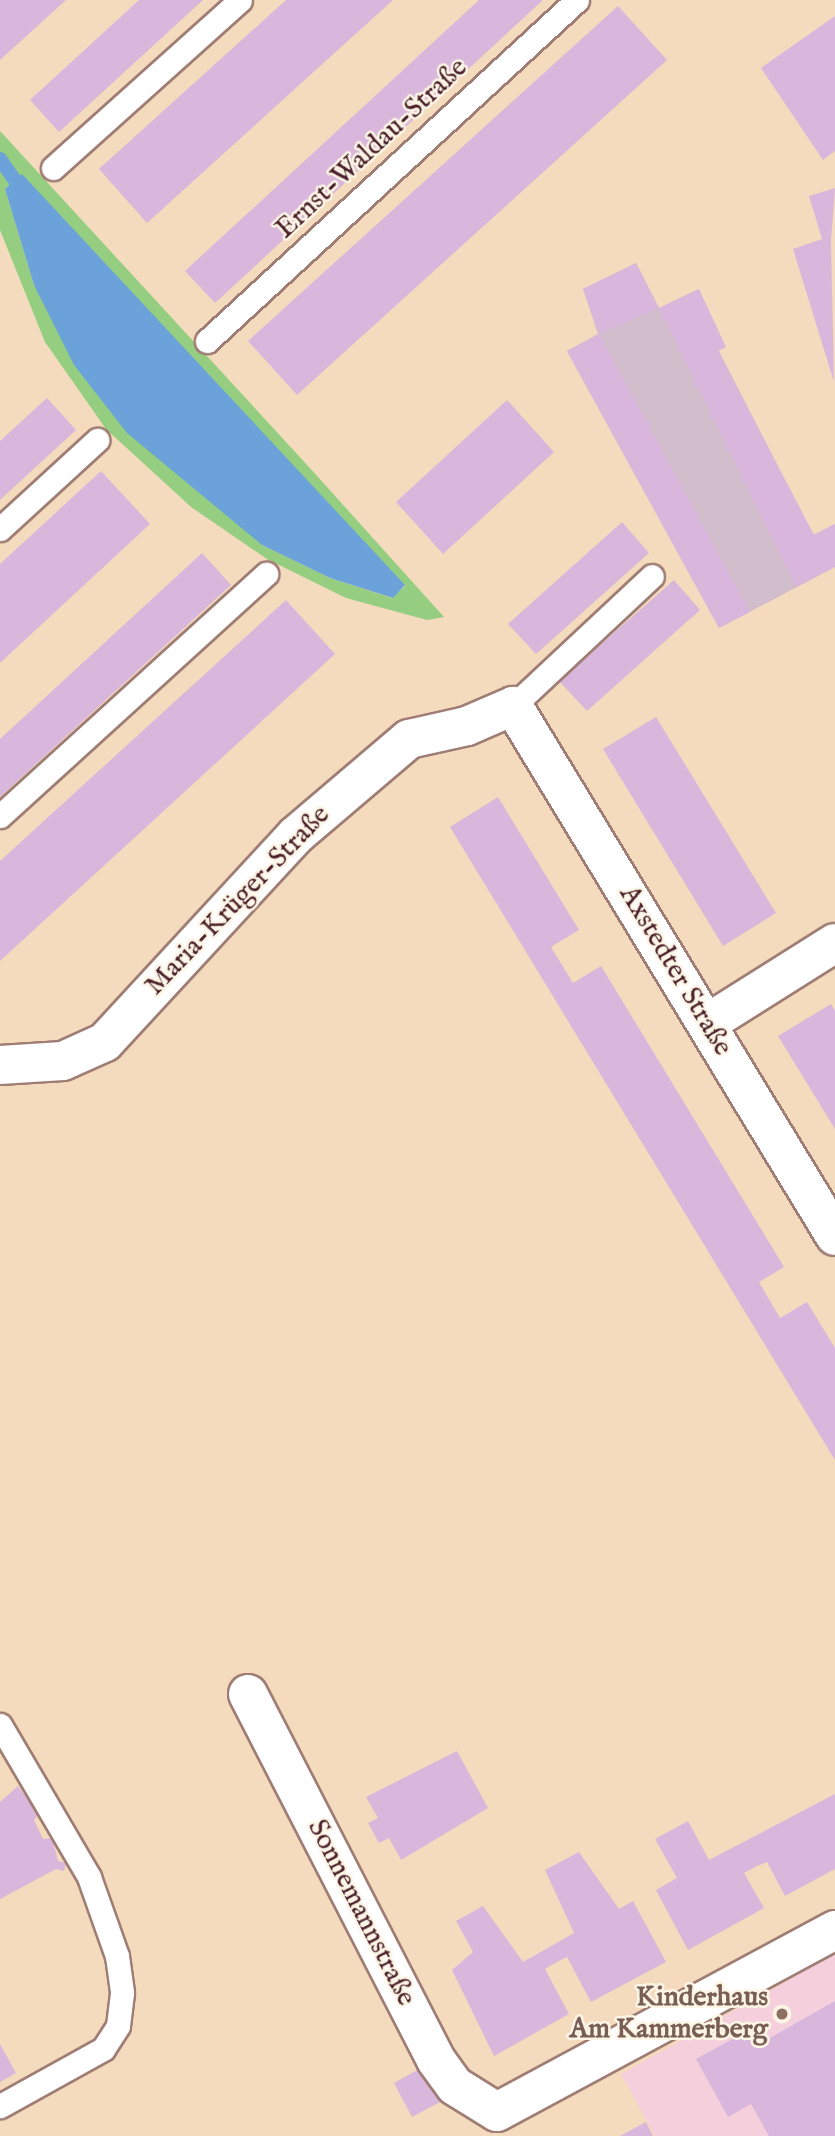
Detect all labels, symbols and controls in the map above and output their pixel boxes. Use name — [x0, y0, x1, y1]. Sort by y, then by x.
street label: Ernst-Waldau-Straße — [269, 52, 475, 246]
street label: Maria-Krüger-Straße — [139, 799, 337, 1003]
street label: Axstedter Straße — [611, 880, 739, 1062]
street label: Sonnemannstraße — [300, 1814, 422, 2012]
place label: Kinderhaus Am Kammerberg — [569, 1981, 768, 2047]
marker: Kinderhaus Am Kammerberg — [774, 2006, 790, 2022]

